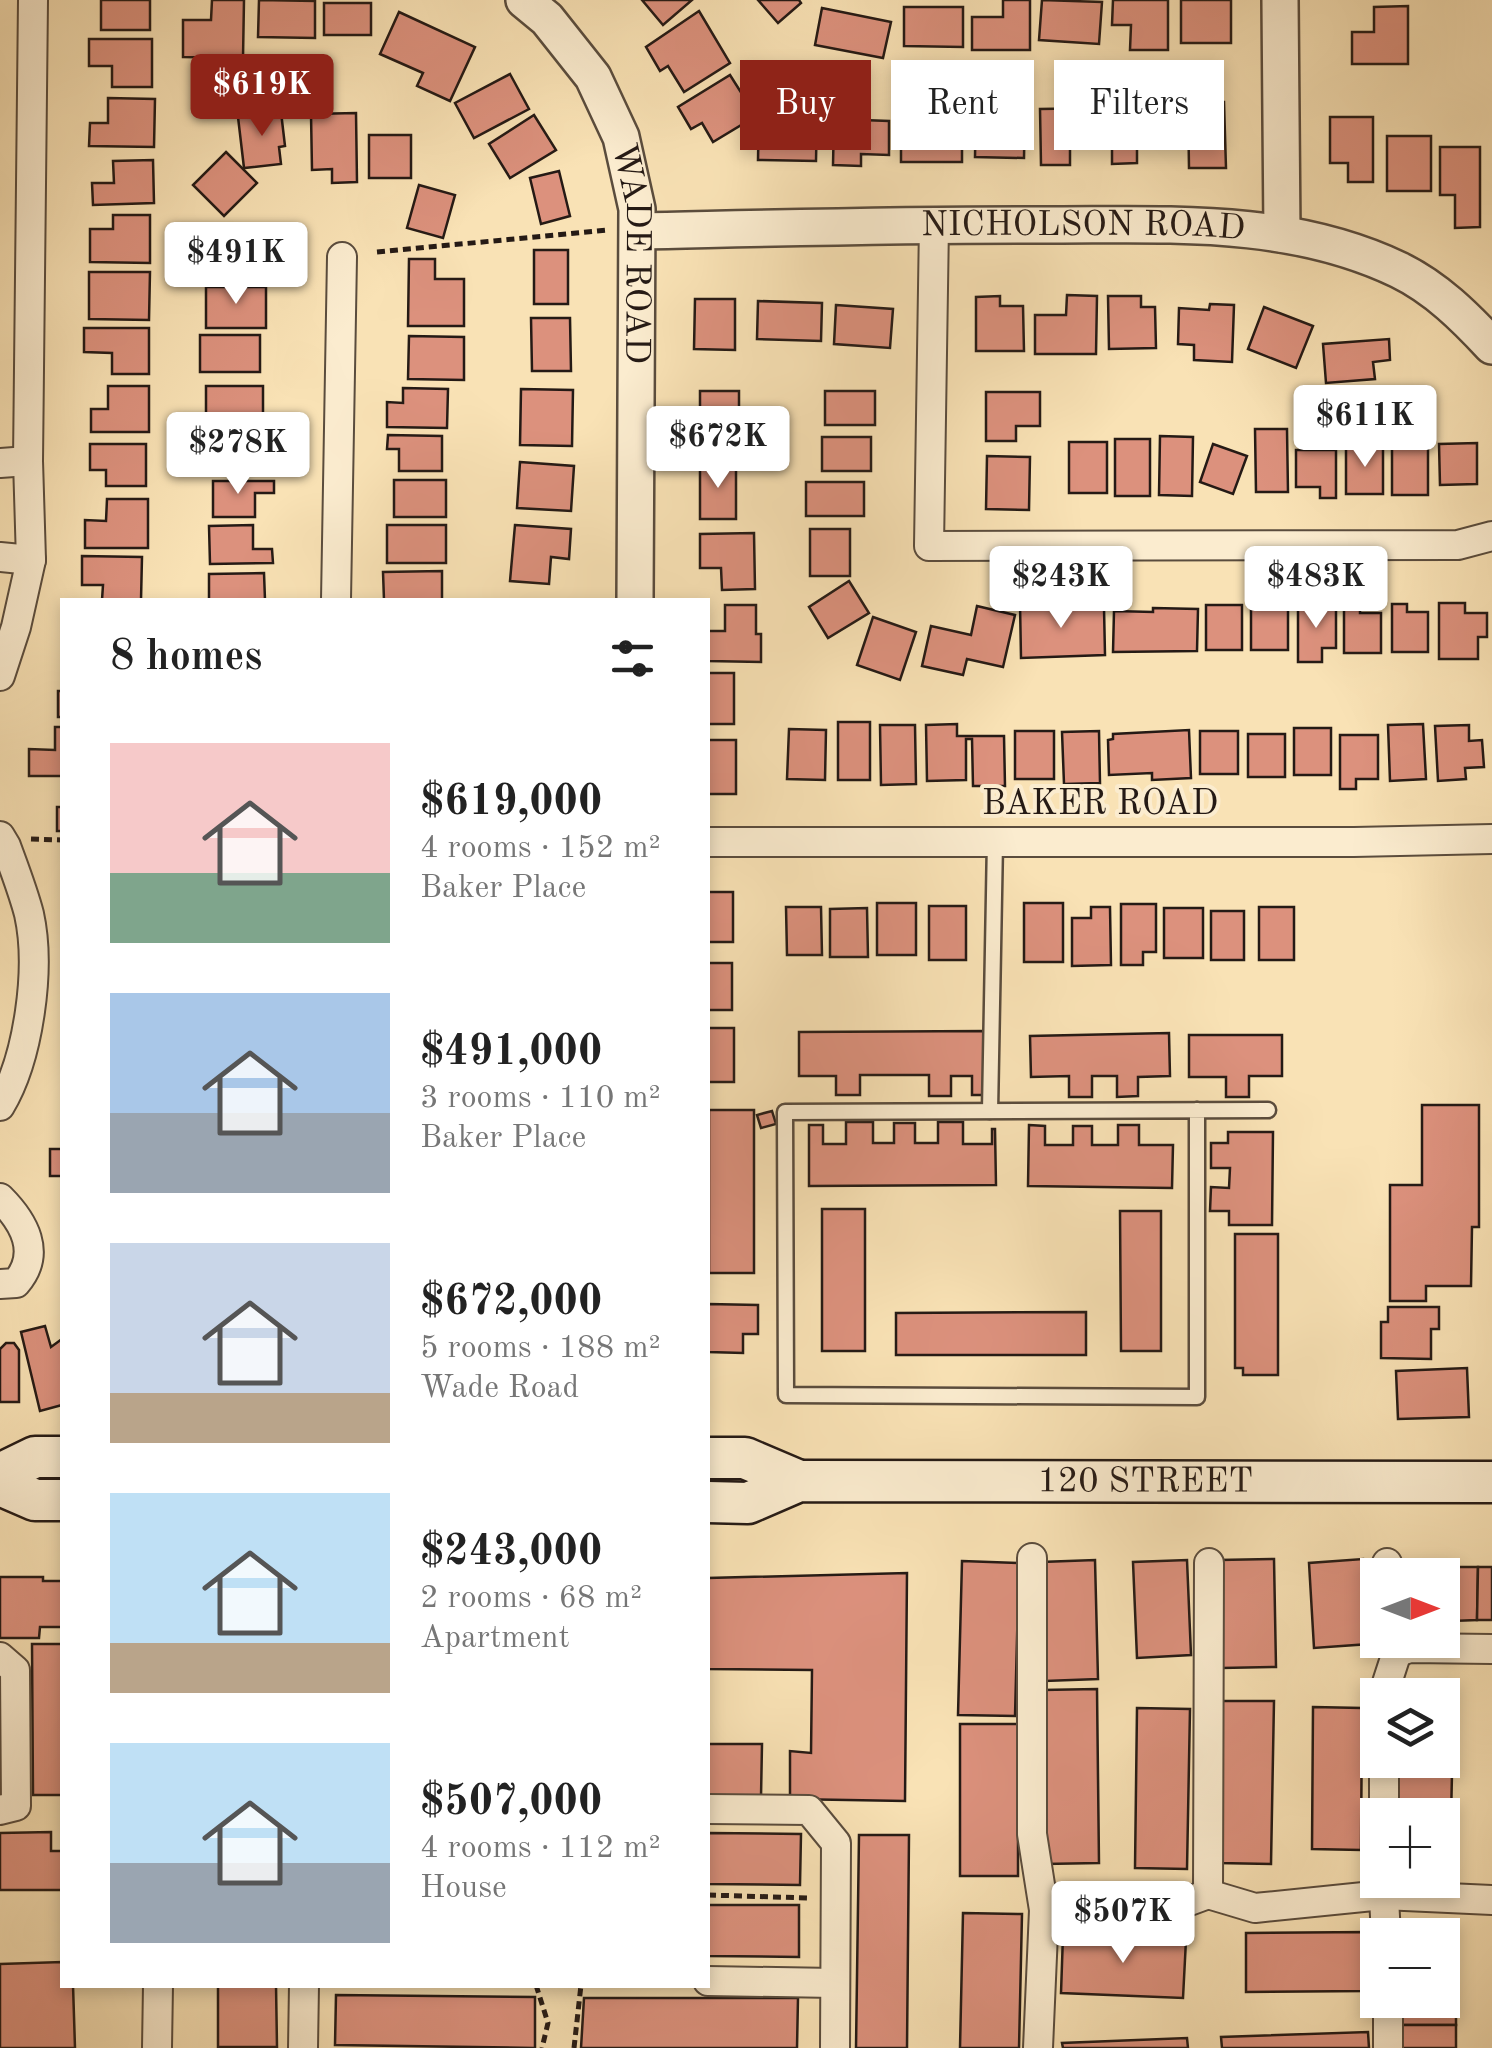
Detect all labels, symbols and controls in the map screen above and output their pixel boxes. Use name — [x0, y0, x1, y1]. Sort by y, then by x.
pin: $619K — [192, 54, 332, 139]
chip: Buy — [740, 60, 871, 150]
chip: Rent — [891, 60, 1034, 150]
chip: Filters — [1054, 60, 1224, 150]
text: $619K — [213, 70, 311, 102]
street label: WADE ROAD — [605, 140, 655, 364]
street label: NICHOLSON ROAD — [921, 207, 1246, 247]
pin: $491K — [166, 222, 306, 307]
text: $491K — [187, 238, 285, 270]
pin: $611K — [1295, 385, 1435, 470]
text: $611K — [1316, 401, 1414, 433]
pin: $672K — [648, 406, 788, 491]
pin: $278K — [168, 412, 308, 497]
text: $672K — [669, 422, 767, 454]
text: $278K — [189, 428, 287, 460]
pin: $243K — [991, 546, 1131, 631]
pin: $483K — [1246, 546, 1386, 631]
text: $243K — [1012, 562, 1110, 594]
text: $483K — [1267, 562, 1365, 594]
icon: filters — [605, 631, 660, 686]
text: 8 homes — [110, 637, 262, 679]
text: $619,000 — [420, 782, 602, 824]
icon: home — [190, 783, 310, 903]
street label: BAKER ROAD — [982, 787, 1218, 822]
text: 4 rooms · 152 m² — [420, 833, 661, 865]
text: Baker Place — [420, 873, 586, 905]
text: $491,000 — [420, 1032, 602, 1074]
icon: home — [190, 1033, 310, 1153]
text: 3 rooms · 110 m² — [420, 1083, 661, 1115]
text: Baker Place — [420, 1123, 586, 1155]
text: $672,000 — [420, 1282, 602, 1324]
icon: home — [190, 1283, 310, 1403]
text: 5 rooms · 188 m² — [420, 1333, 661, 1365]
text: Wade Road — [420, 1373, 579, 1405]
street label: 120 STREET — [1038, 1464, 1253, 1499]
text: $243,000 — [420, 1532, 602, 1574]
icon: home — [190, 1533, 310, 1653]
north arrow — [1360, 1558, 1460, 1658]
map controls — [1360, 1558, 1460, 2018]
text: 2 rooms · 68 m² — [420, 1583, 642, 1615]
text: Apartment — [420, 1623, 570, 1655]
button: layers — [1360, 1678, 1460, 1778]
text: $507,000 — [420, 1782, 602, 1824]
icon: home — [190, 1783, 310, 1903]
button: + — [1360, 1798, 1460, 1898]
text: 4 rooms · 112 m² — [420, 1833, 661, 1865]
text: House — [420, 1873, 507, 1905]
pin: $507K — [1053, 1881, 1193, 1966]
text: $507K — [1074, 1897, 1172, 1929]
button: − — [1360, 1918, 1460, 2018]

